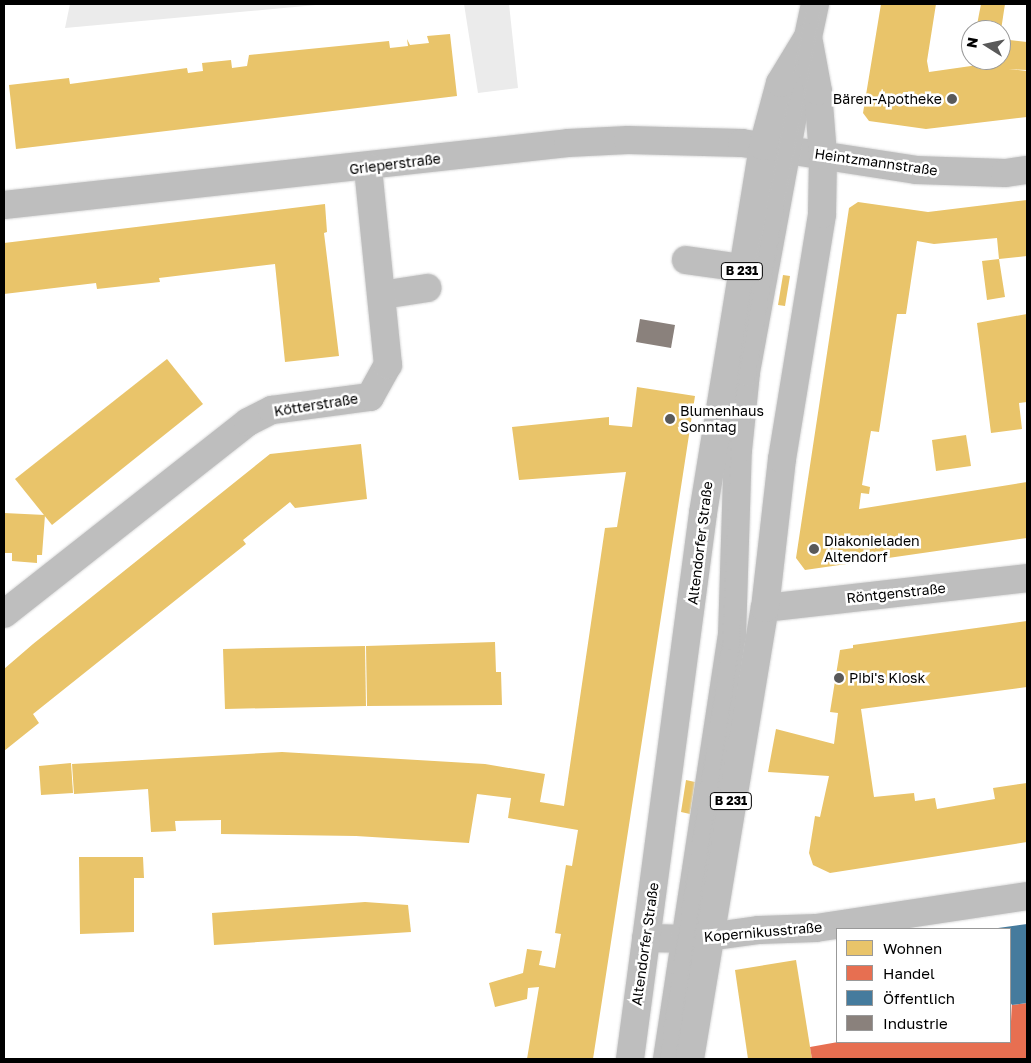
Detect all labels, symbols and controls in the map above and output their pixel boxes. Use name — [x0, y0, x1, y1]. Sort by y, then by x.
north arrow — [961, 20, 1011, 70]
text: N — [962, 36, 981, 49]
place label: Bären-Apotheke — [833, 91, 942, 107]
marker: Bären-Apotheke — [946, 93, 958, 105]
street label: Heintzmannstraße — [813, 145, 939, 179]
street label: Grieperstraße — [348, 150, 442, 178]
road number: B 231 — [721, 262, 763, 280]
street label: Kötterstraße — [273, 390, 359, 420]
place label: Blumenhaus Sonntag — [680, 403, 764, 436]
marker: Blumenhaus Sonntag — [664, 413, 676, 425]
street label: Altendorfer Straße — [684, 480, 716, 606]
place label: Diakonieladen Altendorf — [824, 533, 920, 566]
marker: Diakonieladen Altendorf — [808, 543, 820, 555]
street label: Röntgenstraße — [846, 579, 946, 607]
place label: Pibi's Kiosk — [849, 670, 925, 686]
marker: Pibi's Kiosk — [833, 672, 845, 684]
road number: B 231 — [710, 791, 752, 810]
street label: Altendorfer Straße — [628, 881, 662, 1007]
street label: Kopernikusstraße — [703, 918, 823, 946]
legend — [836, 928, 1011, 1043]
text: Wohnen — [883, 939, 942, 957]
text: Handel — [883, 964, 935, 982]
text: Öffentlich — [883, 989, 955, 1007]
text: Industrie — [883, 1014, 948, 1032]

